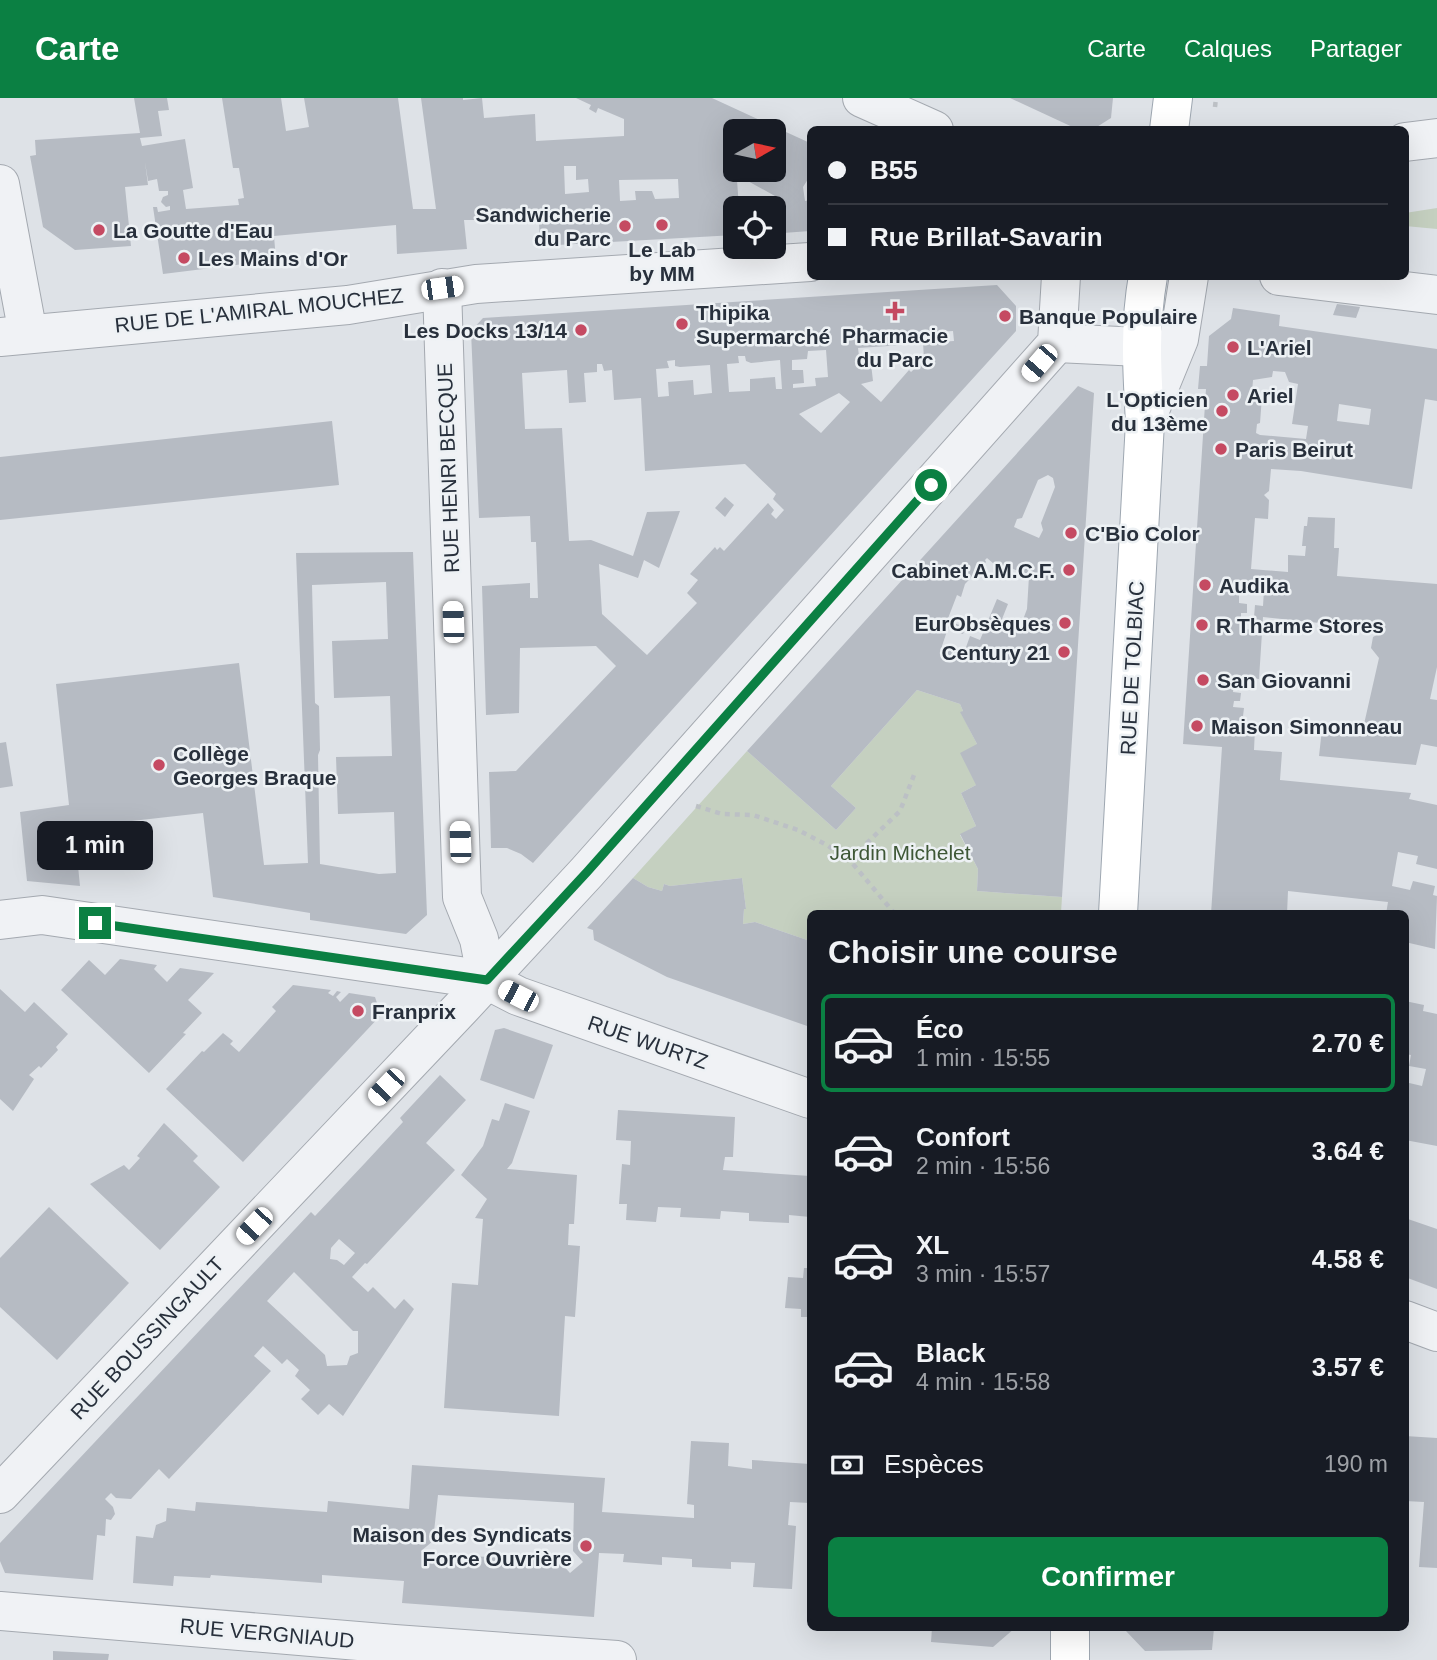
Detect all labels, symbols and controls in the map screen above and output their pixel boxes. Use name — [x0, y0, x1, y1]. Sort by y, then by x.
text: Carte — [35, 30, 119, 67]
text: Carte — [1087, 35, 1146, 62]
text: Calques — [1184, 35, 1272, 62]
text: Partager — [1310, 35, 1402, 62]
north arrow — [723, 119, 786, 182]
map controls — [723, 119, 786, 259]
text: B55 — [870, 155, 918, 185]
button: locate — [723, 196, 786, 259]
place label: Sandwicherie du Parc — [476, 203, 611, 250]
marker: Le Lab by MM — [654, 217, 670, 233]
marker: Sandwicherie du Parc — [617, 218, 633, 234]
place label: La Goutte d'Eau — [113, 219, 273, 242]
marker: La Goutte d'Eau — [91, 222, 107, 238]
text: Rue Brillat-Savarin — [870, 222, 1103, 252]
place label: Le Lab by MM — [628, 238, 696, 285]
place label: Les Mains d'Or — [198, 247, 348, 270]
marker: Les Mains d'Or — [176, 250, 192, 266]
car — [420, 275, 465, 301]
street label: RUE DE L'AMIRAL MOUCHEZ — [113, 283, 405, 337]
place label: Thipika Supermarché — [696, 301, 830, 348]
marker: Pharmacie du Parc — [887, 303, 903, 319]
place label: Banque Populaire — [1019, 305, 1198, 328]
marker: Banque Populaire — [997, 308, 1013, 324]
marker: Thipika Supermarché — [674, 316, 690, 332]
place label: Les Docks 13/14 — [404, 319, 567, 342]
marker: Les Docks 13/14 — [573, 322, 589, 338]
place label: Pharmacie du Parc — [842, 324, 948, 371]
place label: L'Ariel — [1247, 336, 1312, 359]
marker: L'Ariel — [1225, 339, 1241, 355]
car — [1018, 340, 1061, 386]
street label: RUE HENRI BECQUE — [433, 363, 463, 573]
place label: Ariel — [1247, 384, 1294, 407]
marker: Ariel — [1225, 387, 1241, 403]
place label: L'Opticien du 13ème — [1106, 388, 1208, 435]
marker: L'Opticien du 13ème — [1214, 403, 1230, 419]
place label: Paris Beirut — [1235, 438, 1353, 461]
marker: Paris Beirut — [1213, 441, 1229, 457]
route start — [915, 469, 947, 501]
place label: C'Bio Color — [1085, 522, 1200, 545]
marker: C'Bio Color — [1063, 525, 1079, 541]
place label: Cabinet A.M.C.F. — [891, 559, 1055, 582]
marker: Cabinet A.M.C.F. — [1061, 562, 1077, 578]
place label: Audika — [1219, 574, 1289, 597]
marker: Audika — [1197, 577, 1213, 593]
street label: RUE DE TOLBIAC — [1116, 580, 1148, 756]
car — [442, 601, 465, 643]
place label: EurObsèques — [914, 612, 1051, 635]
place label: R Tharme Stores — [1216, 614, 1384, 637]
marker: EurObsèques — [1057, 615, 1073, 631]
marker: R Tharme Stores — [1194, 617, 1210, 633]
place label: Century 21 — [941, 641, 1050, 664]
marker: Century 21 — [1056, 644, 1072, 660]
place label: San Giovanni — [1217, 669, 1351, 692]
marker: San Giovanni — [1195, 672, 1211, 688]
place label: Maison Simonneau — [1211, 715, 1402, 738]
marker: Maison Simonneau — [1189, 718, 1205, 734]
place label: Collège Georges Braque — [173, 742, 336, 789]
marker: Collège Georges Braque — [151, 757, 167, 773]
car — [449, 821, 472, 863]
callout: 1 min — [37, 822, 153, 870]
text: 1 min — [65, 832, 125, 858]
park label: Jardin Michelet — [829, 841, 971, 864]
route end — [79, 907, 111, 939]
text: Choisir une course — [828, 934, 1118, 970]
car — [495, 977, 542, 1015]
place label: Franprix — [372, 1000, 456, 1023]
marker: Franprix — [350, 1003, 366, 1019]
street label: RUE WURTZ — [585, 1011, 711, 1073]
icon: car — [832, 1012, 895, 1075]
text: Éco — [916, 1014, 964, 1044]
text: 2.70 € — [1312, 1028, 1384, 1058]
text: 1 min · 15:55 — [916, 1045, 1050, 1071]
car — [364, 1065, 409, 1109]
icon: car — [832, 1120, 895, 1183]
text: Confort — [916, 1122, 1010, 1152]
text: 3.64 € — [1312, 1136, 1384, 1166]
text: 2 min · 15:56 — [916, 1153, 1050, 1179]
car — [232, 1203, 277, 1249]
icon: car — [832, 1228, 895, 1291]
text: XL — [916, 1230, 949, 1260]
text: 4.58 € — [1312, 1244, 1384, 1274]
street label: RUE BOUSSINGAULT — [66, 1252, 228, 1424]
text: 3 min · 15:57 — [916, 1261, 1050, 1287]
icon: car — [832, 1336, 895, 1399]
text: Black — [916, 1338, 985, 1368]
text: 3.57 € — [1312, 1352, 1384, 1382]
text: 4 min · 15:58 — [916, 1369, 1050, 1395]
icon: cash — [828, 1446, 866, 1484]
text: Espèces — [884, 1449, 984, 1479]
text: 190 m — [1324, 1451, 1388, 1477]
place label: Maison des Syndicats Force Ouvrière — [353, 1523, 572, 1570]
button: Confirmer — [828, 1537, 1388, 1617]
marker: Maison des Syndicats Force Ouvrière — [578, 1538, 594, 1554]
street label: RUE VERGNIAUD — [179, 1614, 355, 1652]

